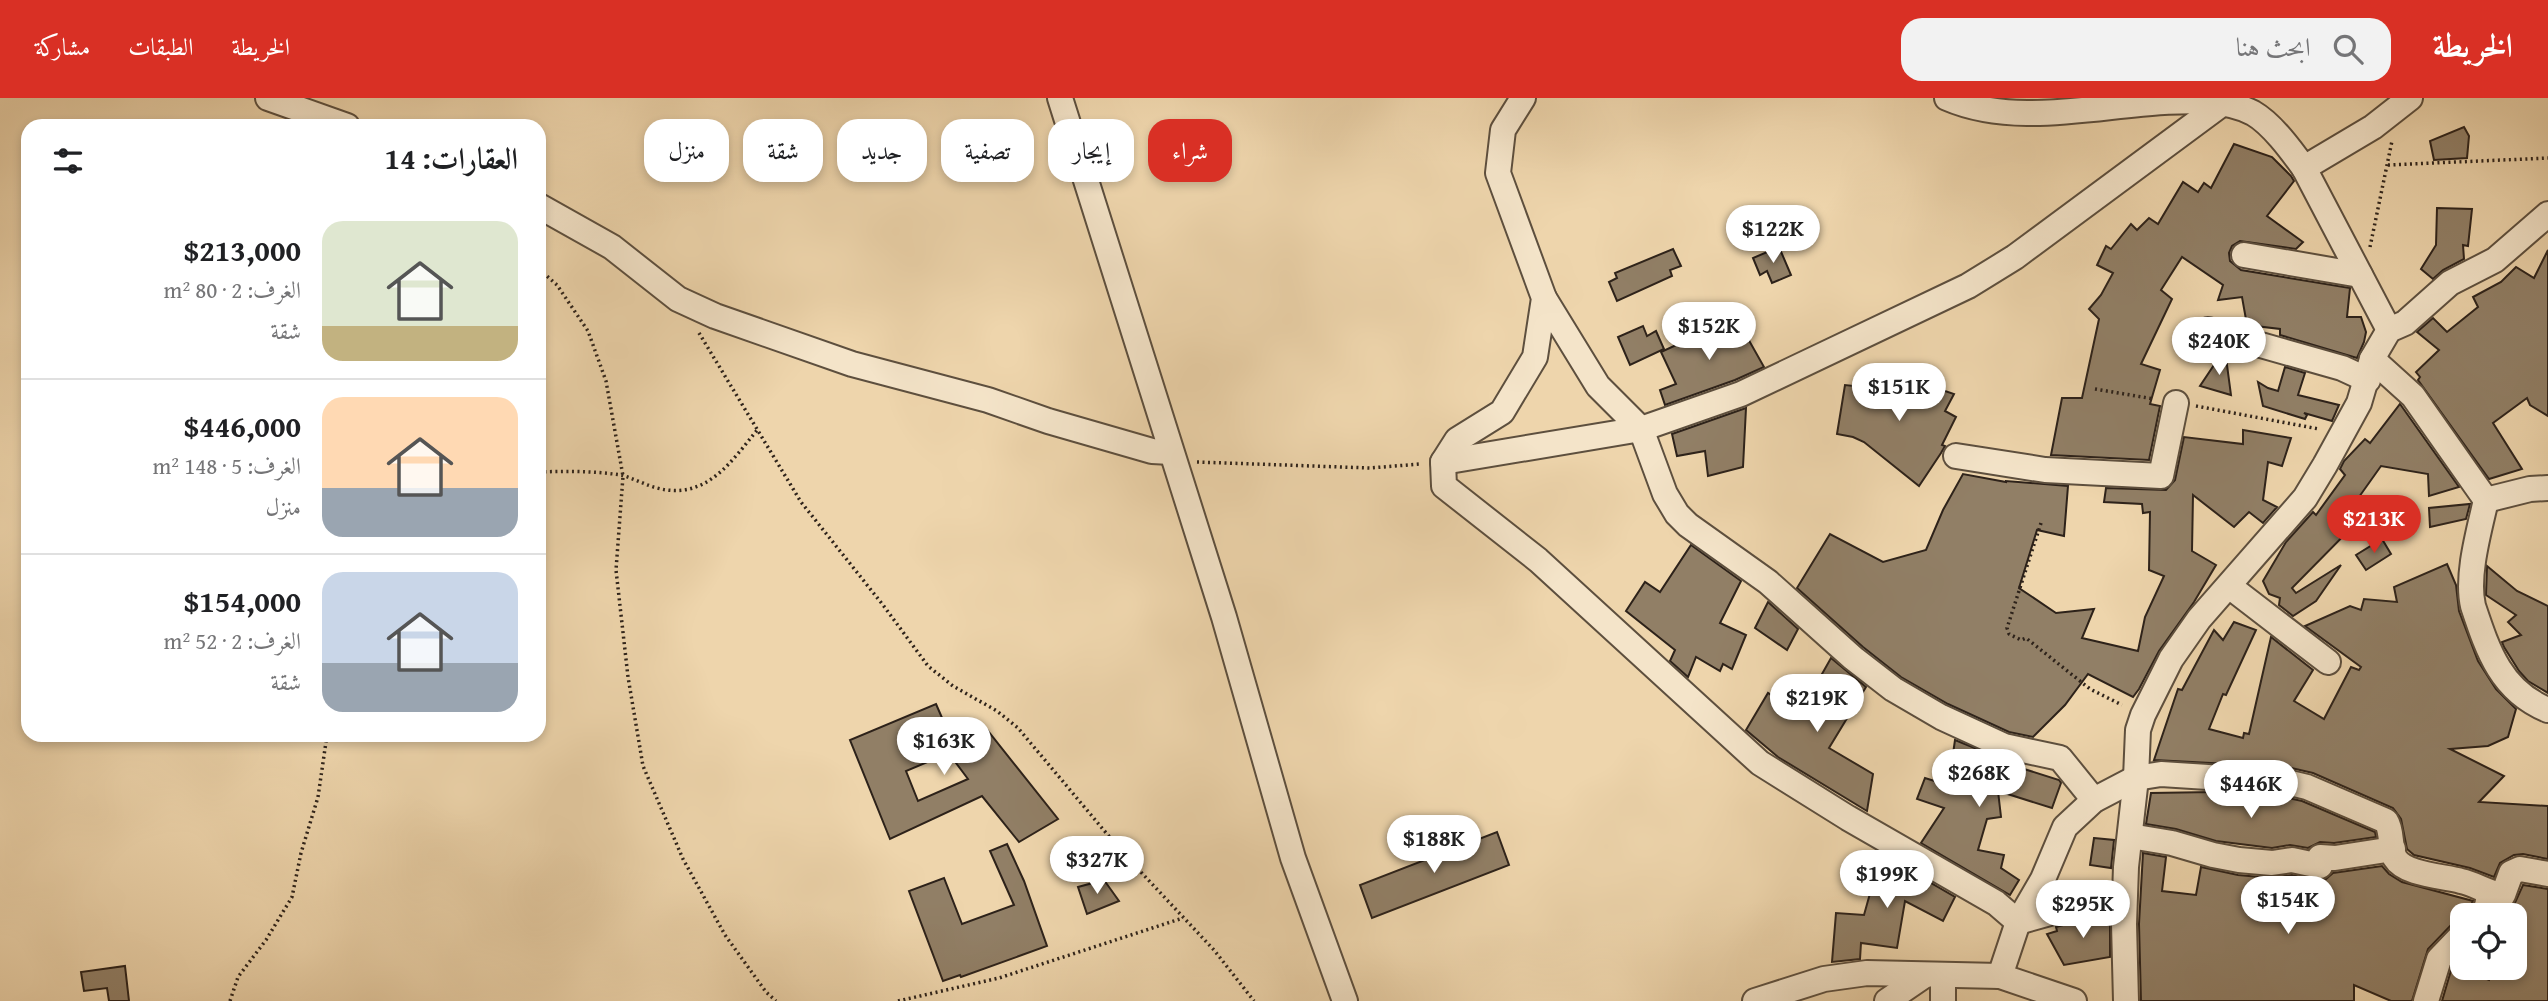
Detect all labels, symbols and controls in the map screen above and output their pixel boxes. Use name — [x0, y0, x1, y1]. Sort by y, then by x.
search box — [1901, 18, 2391, 81]
text: الخريطة — [2433, 21, 2513, 69]
text: ابحث هنا — [2236, 27, 2311, 66]
text: مشاركة — [35, 29, 90, 64]
text: الطبقات — [128, 29, 194, 64]
text: الخريطة — [232, 29, 290, 64]
icon: search — [2329, 30, 2367, 68]
chip: منزل — [644, 119, 729, 182]
chip: شقة — [743, 119, 823, 182]
chip: جديد — [837, 119, 927, 182]
chip: تصفية — [941, 119, 1034, 182]
chip: إيجار — [1048, 119, 1134, 182]
chip: شراء — [1148, 119, 1232, 182]
text: العقارات: 14 — [385, 136, 518, 180]
icon: filters — [49, 142, 87, 180]
pin: $122K — [1724, 206, 1822, 265]
text: $122K — [1742, 211, 1804, 244]
text: $213,000 — [184, 228, 301, 272]
icon: home — [378, 249, 462, 333]
text: الغرف: 2 · 80 m² — [164, 273, 301, 306]
pin: $152K — [1660, 302, 1758, 362]
text: $152K — [1678, 308, 1740, 341]
text: شقة — [271, 314, 301, 347]
pin: $240K — [2170, 317, 2268, 377]
text: $240K — [2188, 323, 2250, 356]
pin: $151K — [1850, 364, 1948, 423]
text: $151K — [1868, 369, 1930, 402]
text: $446,000 — [184, 404, 301, 448]
icon: home — [378, 425, 462, 509]
text: الغرف: 5 · 148 m² — [153, 449, 301, 482]
text: منزل — [266, 490, 301, 523]
pin: $213K — [2325, 496, 2423, 555]
text: $213K — [2343, 501, 2405, 534]
text: $154,000 — [184, 579, 301, 623]
icon: home — [378, 600, 462, 684]
text: الغرف: 2 · 52 m² — [164, 624, 301, 657]
text: شقة — [271, 665, 301, 698]
pin: $219K — [1768, 674, 1866, 734]
text: $219K — [1786, 680, 1848, 713]
pin: $163K — [895, 718, 993, 777]
text: $163K — [913, 723, 975, 756]
pin: $268K — [1930, 750, 2028, 809]
text: $268K — [1948, 755, 2010, 788]
pin: $446K — [2202, 760, 2300, 820]
text: $446K — [2220, 766, 2282, 799]
pin: $188K — [1385, 816, 1483, 875]
text: $188K — [1403, 821, 1465, 854]
pin: $327K — [1048, 836, 1146, 896]
text: $327K — [1066, 842, 1128, 875]
pin: $199K — [1838, 850, 1936, 910]
text: $199K — [1856, 856, 1918, 889]
pin: $154K — [2239, 876, 2337, 936]
pin: $295K — [2034, 880, 2132, 940]
text: $154K — [2257, 882, 2319, 915]
text: $295K — [2052, 886, 2114, 919]
map controls — [2450, 903, 2527, 980]
button: locate — [2450, 903, 2527, 980]

